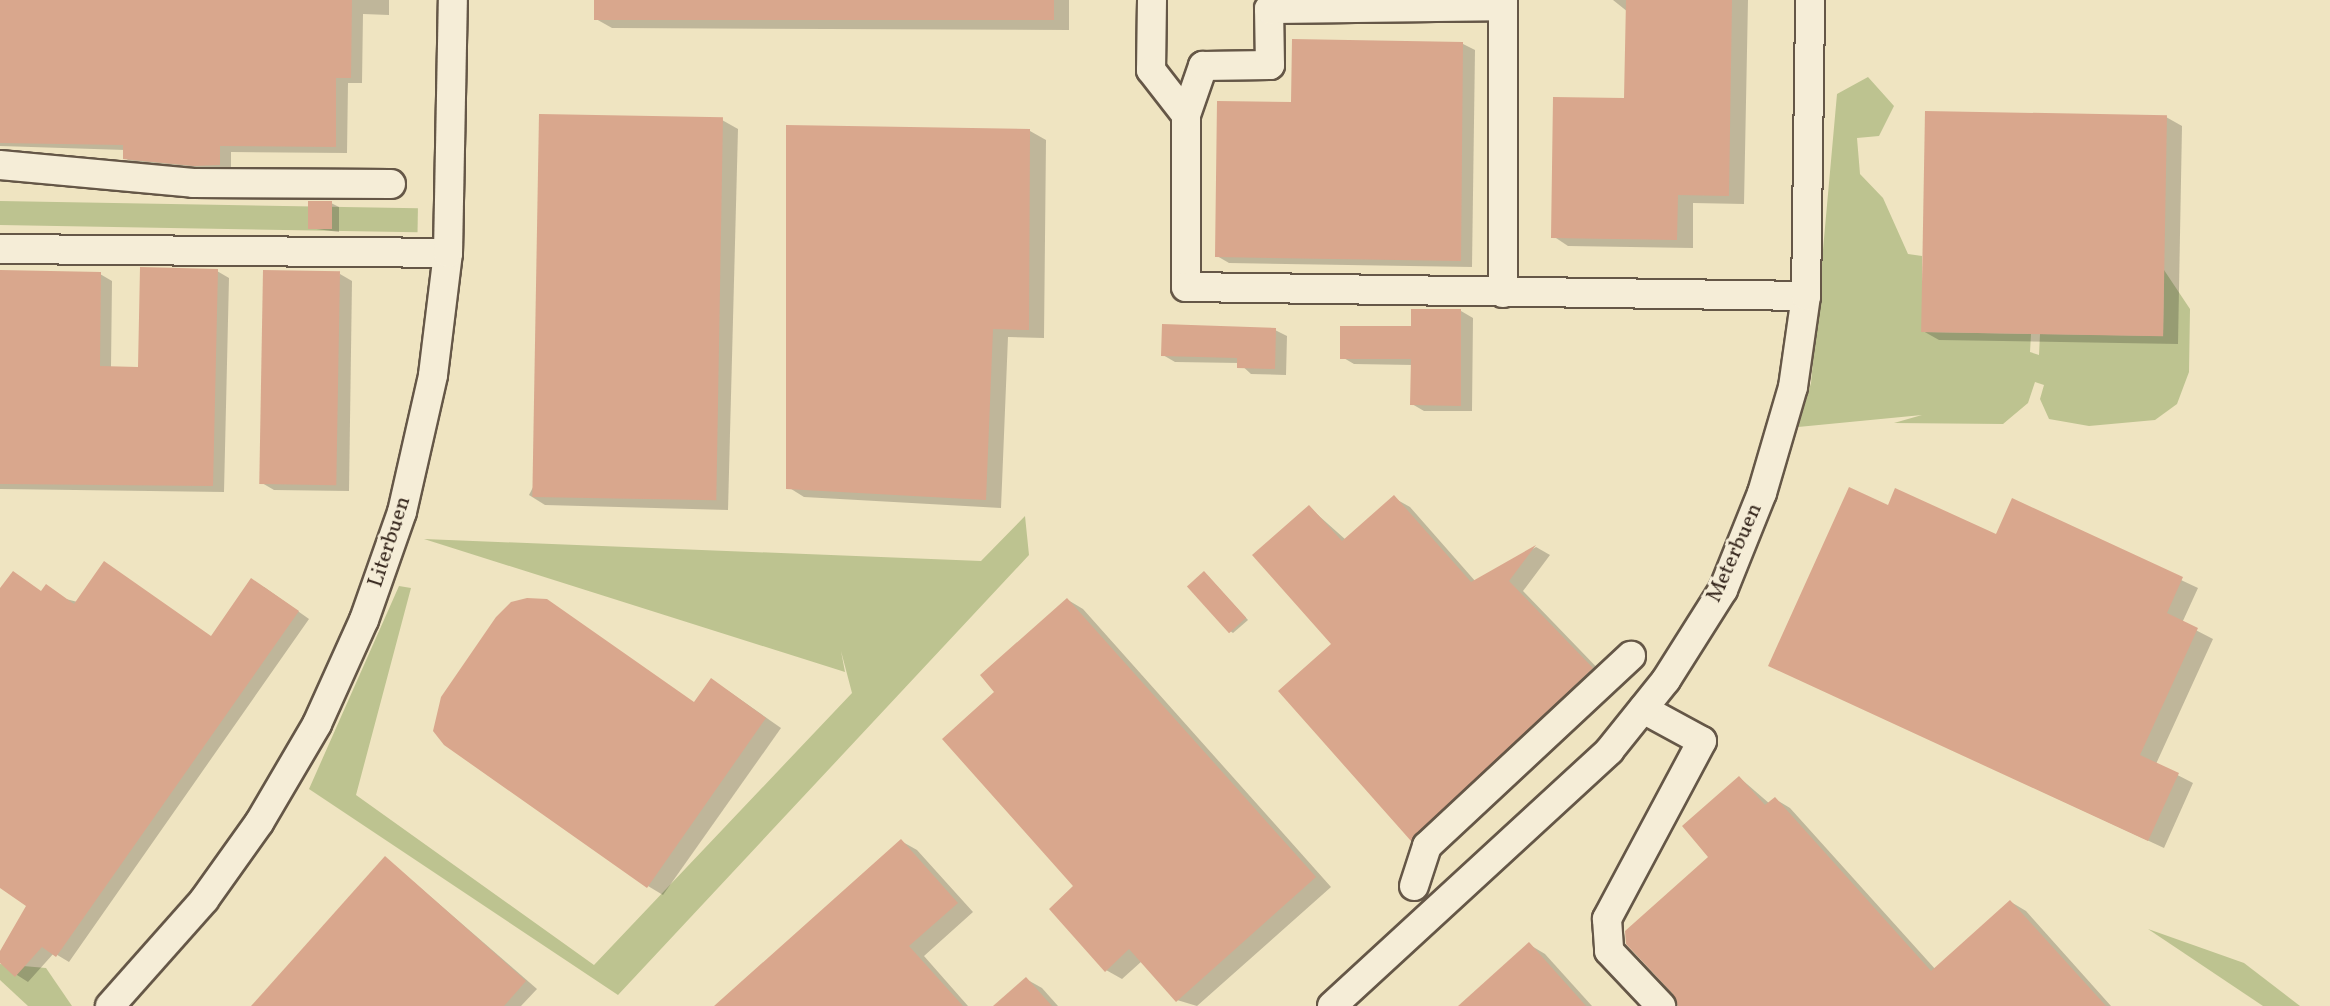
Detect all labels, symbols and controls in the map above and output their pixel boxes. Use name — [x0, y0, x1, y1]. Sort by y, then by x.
street label: Literbuen — [363, 493, 417, 591]
street label: Meterbuen — [1701, 499, 1769, 607]

